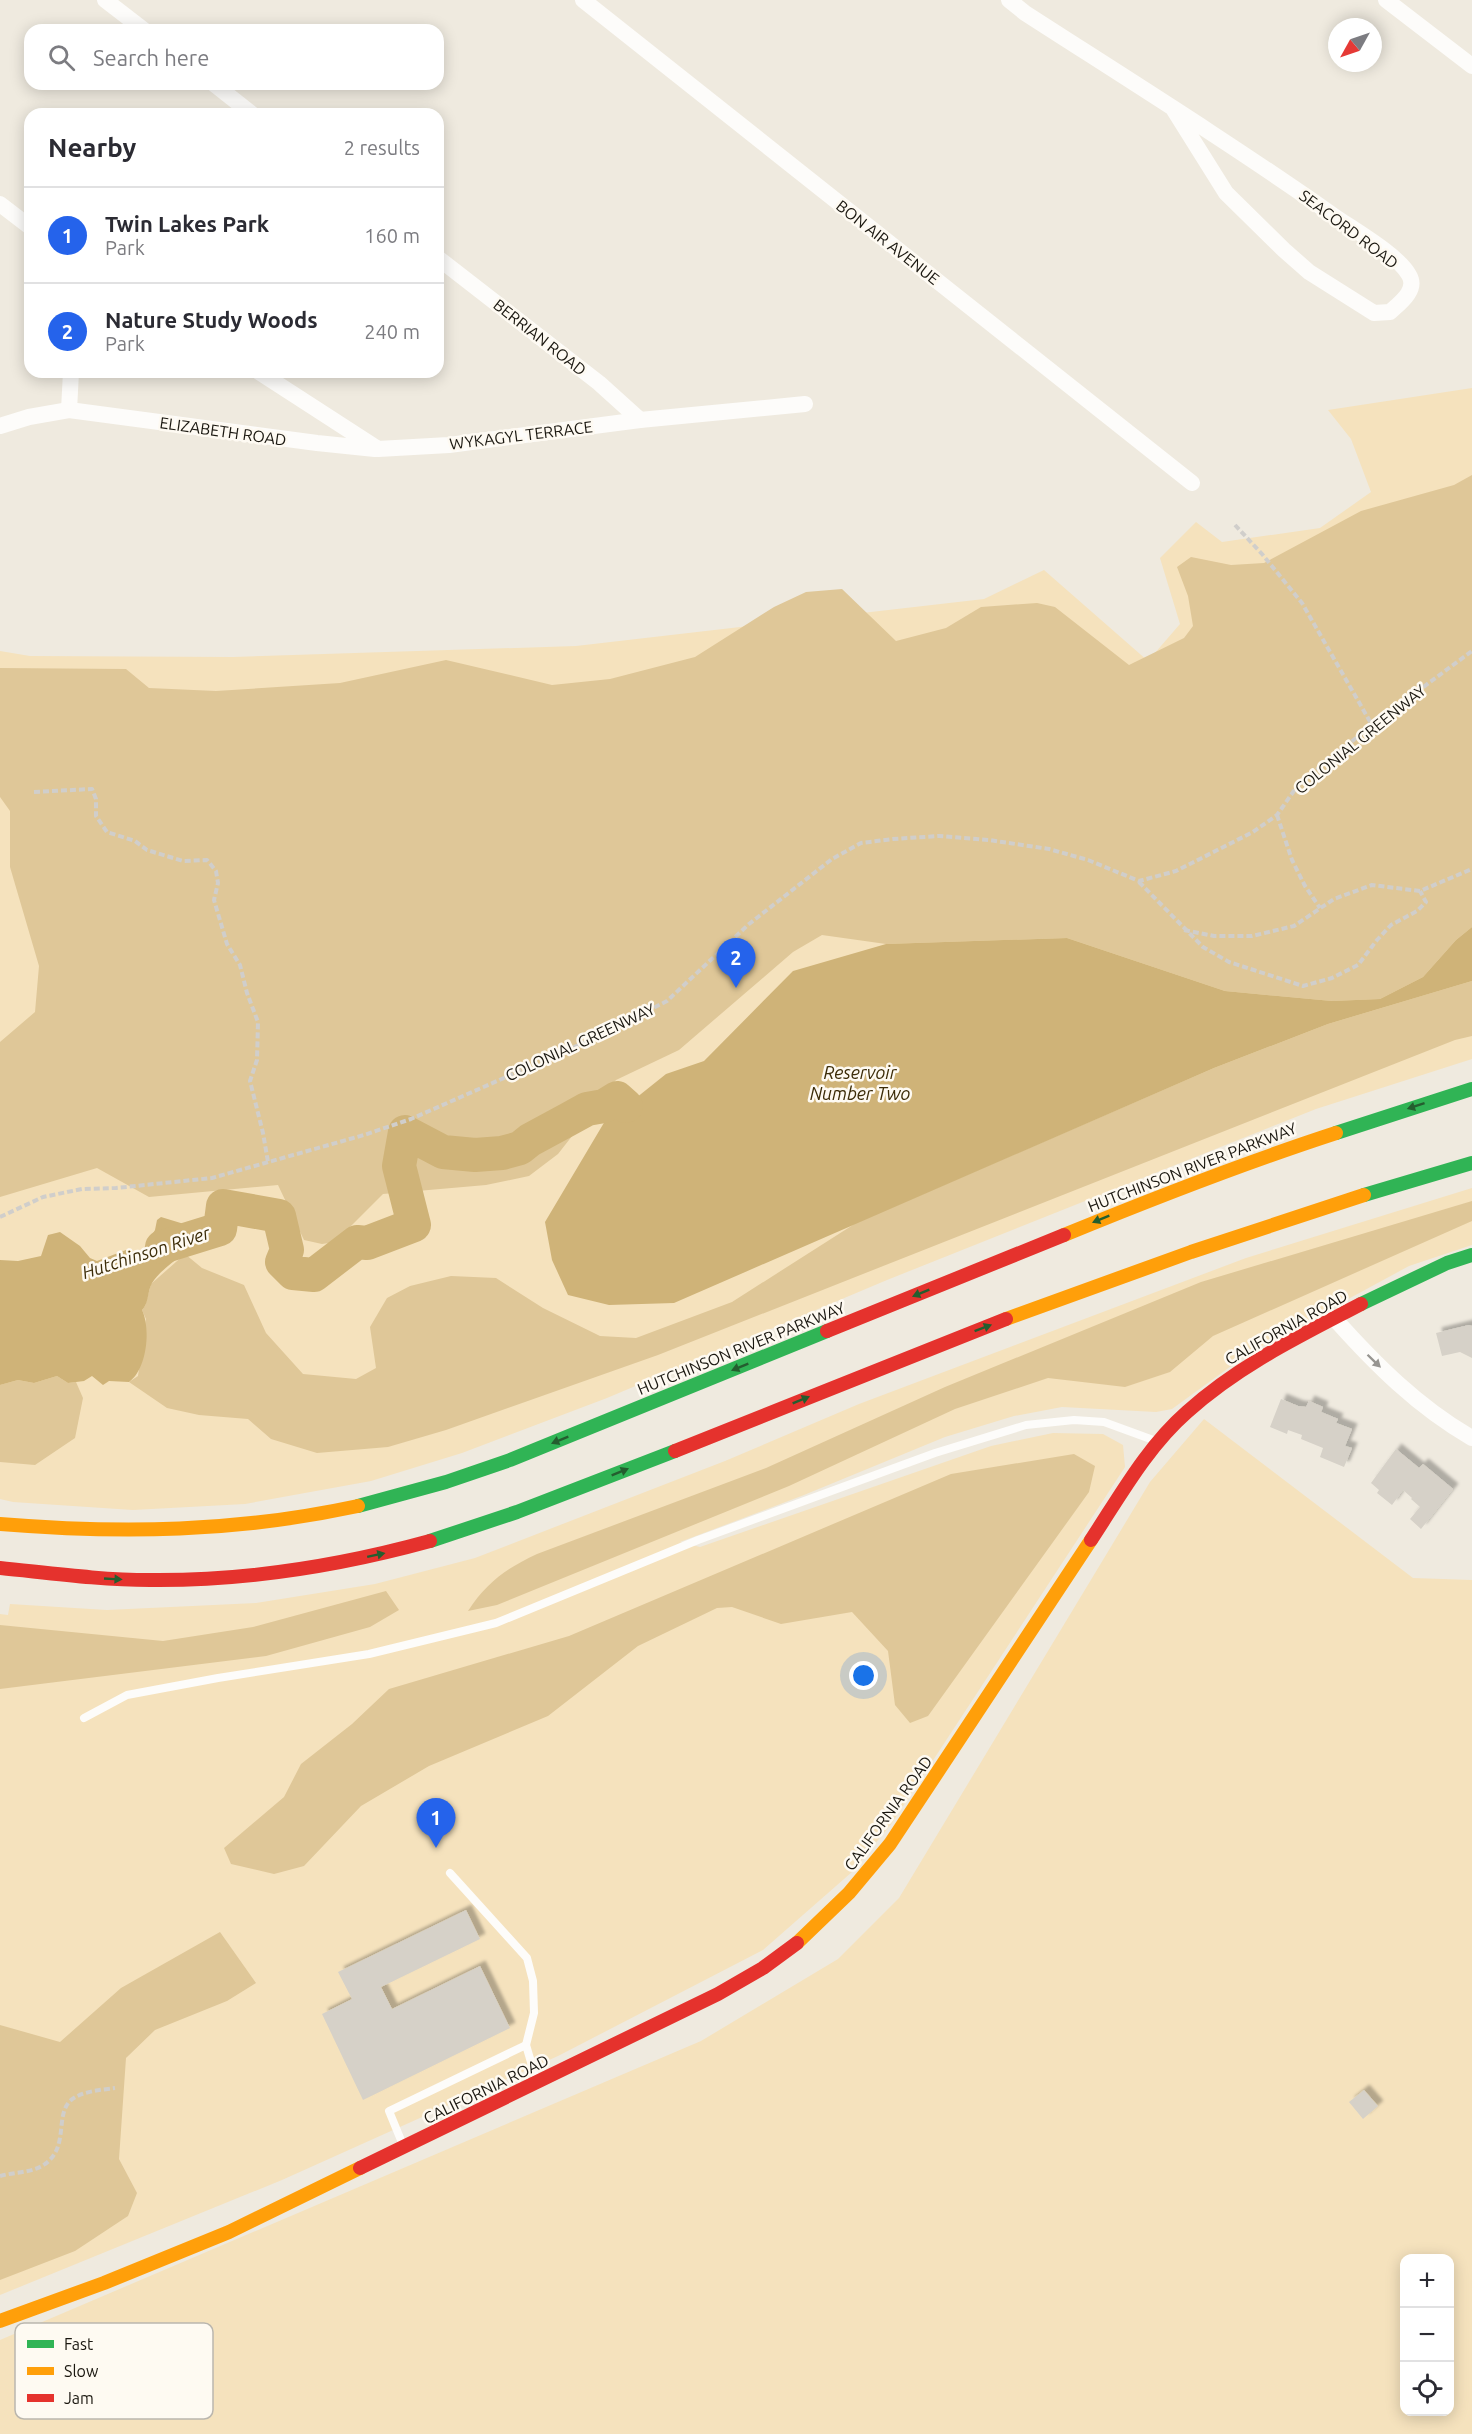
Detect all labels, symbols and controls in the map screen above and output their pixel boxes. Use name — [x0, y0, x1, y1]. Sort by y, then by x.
north arrow — [1328, 18, 1382, 72]
search box — [24, 24, 444, 90]
icon: search — [45, 41, 78, 74]
text: Search here — [93, 45, 209, 70]
text: Nearby — [48, 133, 136, 162]
text: 2 results — [344, 136, 420, 159]
street label: SEACORD ROAD — [1296, 186, 1402, 272]
street label: BON AIR AVENUE — [833, 196, 943, 288]
text: Twin Lakes Park — [105, 211, 269, 236]
text: 1 — [62, 224, 73, 247]
text: 160 m — [364, 224, 420, 247]
text: Park — [105, 236, 145, 259]
street label: BERRIAN ROAD — [490, 295, 590, 379]
text: Nature Study Woods — [105, 307, 318, 332]
text: 2 — [62, 320, 73, 343]
text: 240 m — [364, 320, 420, 343]
text: Park — [105, 332, 145, 355]
street label: ELIZABETH ROAD — [159, 413, 287, 449]
street label: WYKAGYL TERRACE — [448, 417, 594, 453]
street label: COLONIAL GREENWAY — [1291, 680, 1430, 797]
pin: 2 — [716, 938, 756, 988]
street label: COLONIAL GREENWAY — [502, 999, 658, 1085]
water label: Reservoir Number Two — [810, 1062, 910, 1103]
one-way arrow — [1407, 1102, 1425, 1111]
street label: HUTCHINSON RIVER PARKWAY — [1085, 1119, 1300, 1215]
one-way arrow — [1092, 1215, 1110, 1224]
water label: Hutchinson River — [79, 1222, 213, 1282]
street label: CALIFORNIA ROAD — [1222, 1286, 1350, 1368]
one-way arrow — [911, 1288, 929, 1298]
street label: HUTCHINSON RIVER PARKWAY — [635, 1298, 848, 1398]
one-way arrow — [974, 1323, 992, 1333]
one-way arrow — [1366, 1354, 1380, 1368]
one-way arrow — [731, 1363, 749, 1372]
one-way arrow — [793, 1395, 811, 1405]
one-way arrow — [550, 1435, 568, 1445]
one-way arrow — [612, 1467, 630, 1477]
one-way arrow — [367, 1550, 386, 1559]
one-way arrow — [103, 1574, 122, 1583]
your location — [849, 1661, 878, 1690]
street label: CALIFORNIA ROAD — [840, 1752, 936, 1874]
pin: 1 — [416, 1798, 456, 1848]
street label: CALIFORNIA ROAD — [420, 2051, 552, 2127]
map controls — [1400, 2254, 1454, 2416]
button: + — [1400, 2254, 1454, 2308]
button: − — [1400, 2308, 1454, 2362]
legend — [15, 2323, 213, 2419]
text: Fast — [64, 2335, 94, 2353]
text: Slow — [64, 2362, 99, 2380]
button: locate — [1400, 2362, 1454, 2416]
text: Jam — [64, 2389, 94, 2407]

